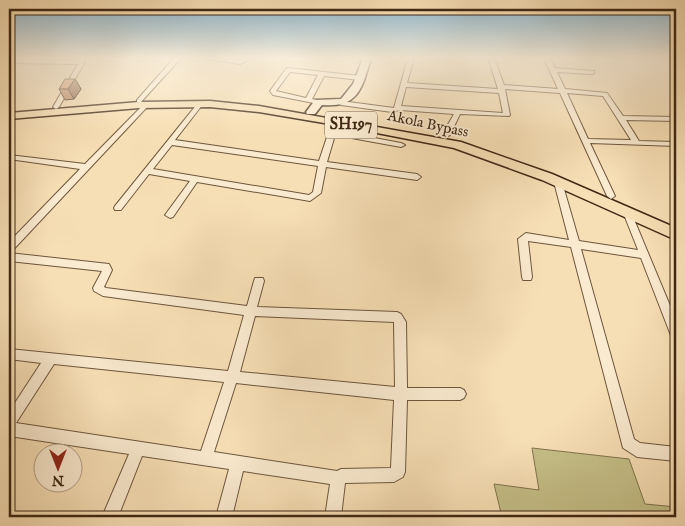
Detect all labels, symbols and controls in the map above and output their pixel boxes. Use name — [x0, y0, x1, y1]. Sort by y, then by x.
street label: Akola Bypass — [385, 106, 470, 142]
road number: SH197 — [325, 112, 377, 138]
north arrow — [32, 444, 82, 494]
text: N — [52, 471, 65, 489]

